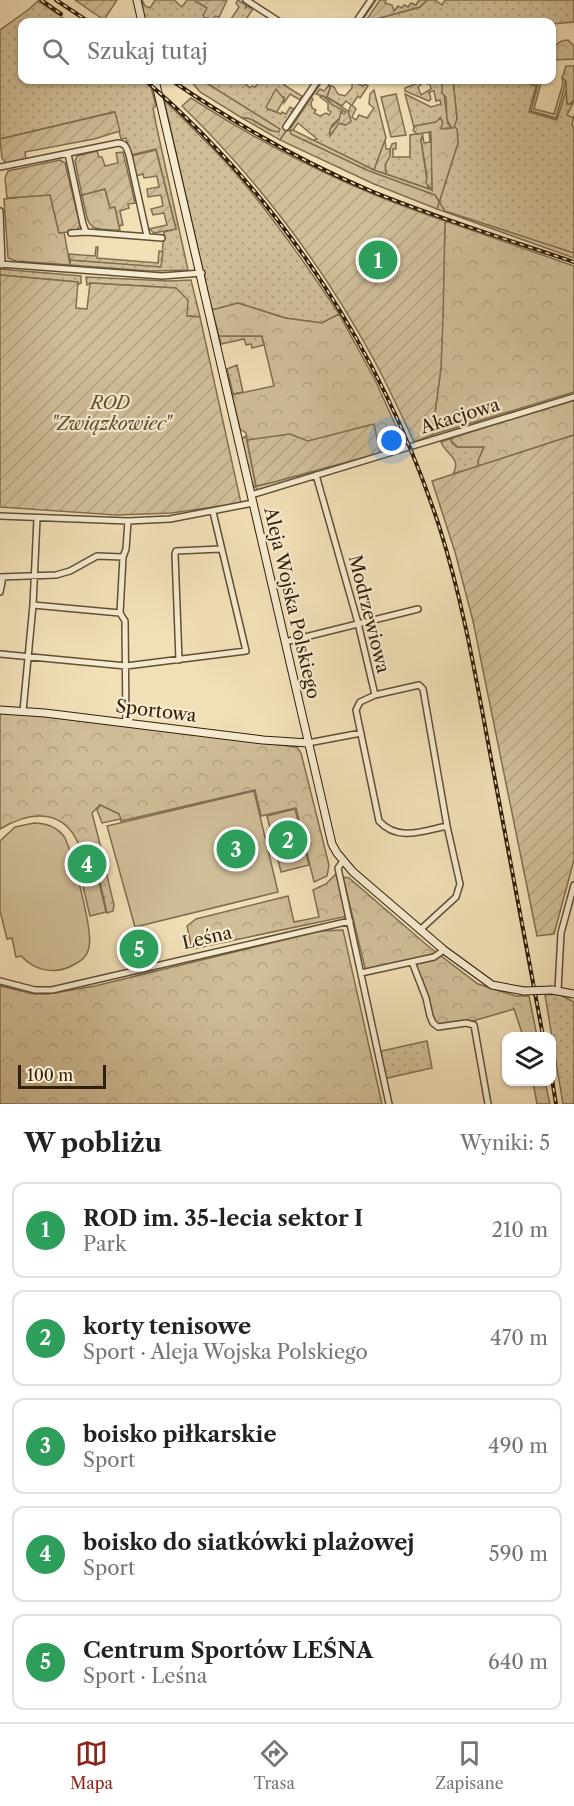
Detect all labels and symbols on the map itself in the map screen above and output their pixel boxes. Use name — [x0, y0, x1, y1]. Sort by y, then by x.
pin: 1 — [358, 238, 398, 282]
park label: ROD "Związkowiec" — [50, 392, 174, 435]
street label: Akacjowa — [417, 393, 503, 439]
your location — [377, 426, 406, 455]
street label: Aleja Wojska Polskiego — [259, 504, 325, 701]
street label: Modrzewiowa — [344, 553, 394, 676]
street label: Sportowa — [114, 695, 198, 727]
pin: 2 — [268, 818, 308, 862]
pin: 3 — [216, 826, 256, 872]
pin: 4 — [68, 842, 106, 886]
street label: Leśna — [180, 921, 235, 954]
pin: 5 — [120, 926, 158, 972]
scale bar — [18, 1062, 106, 1090]

